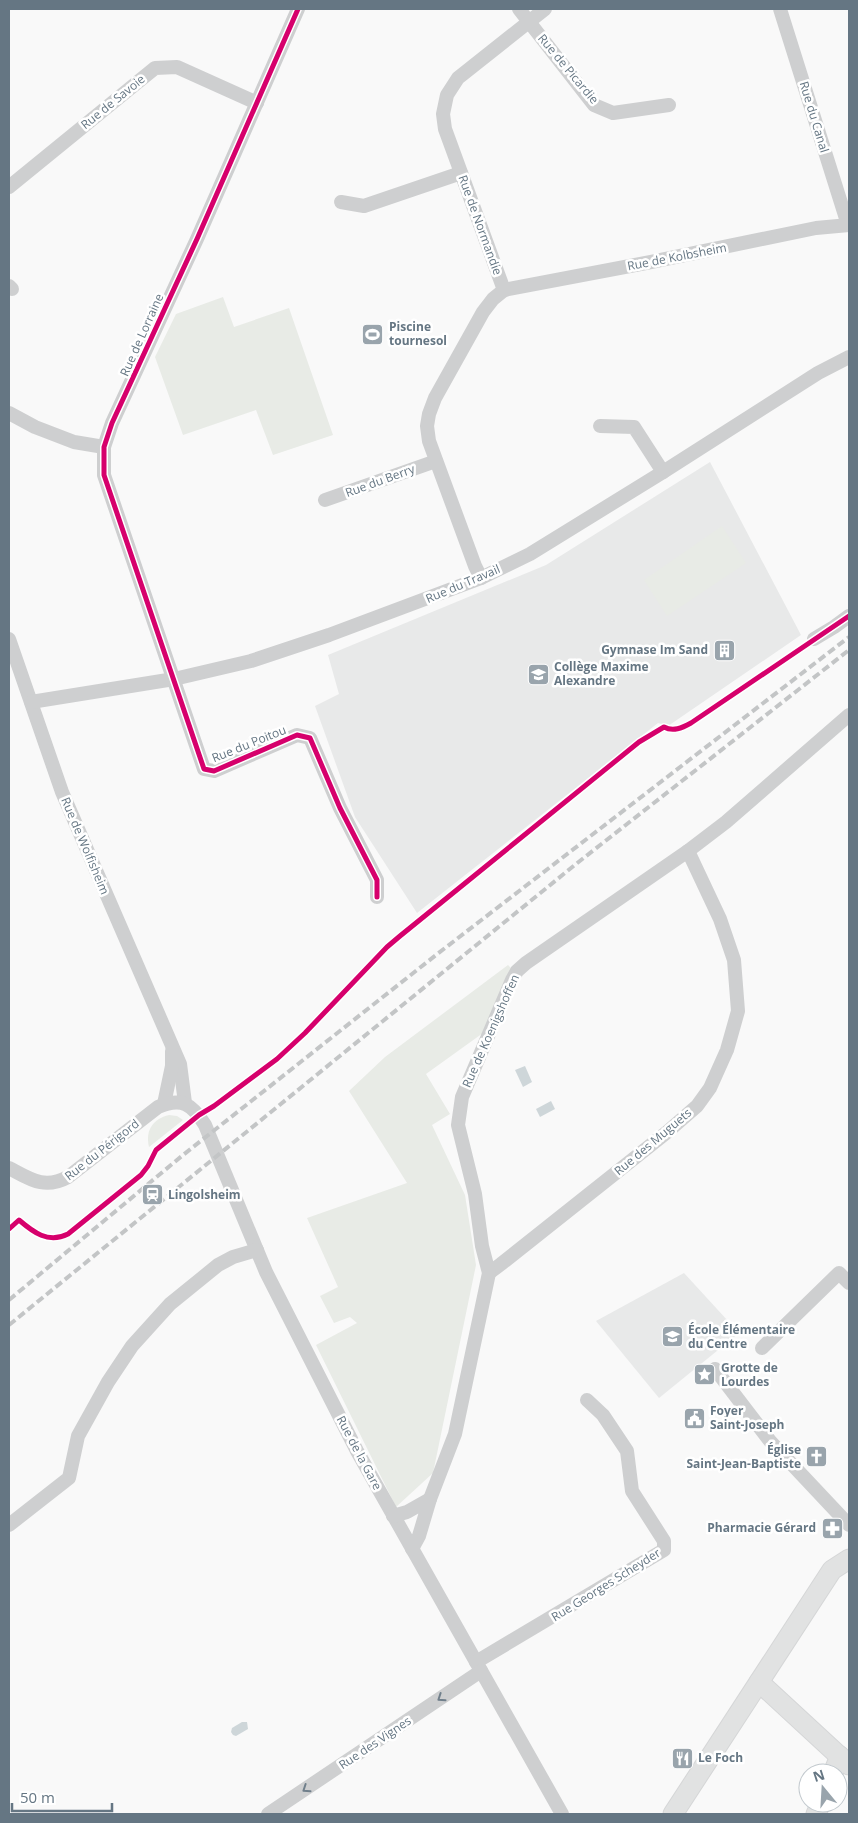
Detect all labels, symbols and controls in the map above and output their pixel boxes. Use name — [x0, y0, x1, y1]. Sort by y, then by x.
street label: Rue de Picardie — [534, 30, 603, 107]
street label: Rue de Savoie — [77, 70, 149, 133]
street label: Rue du Canal — [796, 79, 833, 155]
street label: Rue de Normandie — [454, 172, 507, 277]
street label: Rue de Kolbsheim — [626, 239, 728, 274]
street label: Rue de Lorraine — [116, 290, 167, 379]
place label: Piscine tournesol — [389, 318, 447, 349]
sports icon: Piscine tournesol — [361, 322, 385, 346]
street label: Rue du Berry — [343, 460, 418, 501]
street label: Rue du Travail — [423, 560, 503, 607]
building icon: Gymnase Im Sand — [712, 638, 736, 662]
place label: Gymnase Im Sand — [601, 641, 708, 658]
place label: Collège Maxime Alexandre — [554, 658, 649, 689]
school or university icon: Collège Maxime Alexandre — [526, 662, 550, 686]
street label: Rue du Poitou — [209, 721, 289, 766]
street label: Rue de Wolfisheim — [57, 795, 114, 897]
street label: Rue de Koenigshoffen — [458, 971, 523, 1090]
street label: Rue des Muguets — [610, 1104, 695, 1179]
street label: Rue du Périgord — [61, 1115, 143, 1184]
station icon: Lingolsheim — [140, 1183, 164, 1207]
place label: Lingolsheim — [168, 1186, 241, 1203]
place label: École Élémentaire du Centre — [688, 1321, 795, 1352]
school or university icon: École Élémentaire du Centre — [660, 1325, 684, 1349]
place label: Grotte de Lourdes — [721, 1359, 778, 1390]
place icon: Grotte de Lourdes — [693, 1363, 717, 1387]
place label: Foyer Saint-Joseph — [710, 1402, 784, 1433]
public building icon: Foyer Saint-Joseph — [682, 1406, 706, 1430]
street label: Rue de la Gare — [333, 1413, 386, 1493]
place label: Église Saint-Jean-Baptiste — [686, 1441, 801, 1472]
church icon: Église Saint-Jean-Baptiste — [805, 1445, 829, 1469]
pharmacy icon: Pharmacie Gérard — [820, 1516, 844, 1540]
place label: Pharmacie Gérard — [707, 1519, 816, 1536]
street label: Rue Georges Scheyder — [548, 1544, 664, 1625]
one-way arrow — [437, 1692, 446, 1702]
street label: Rue des Vignes — [335, 1712, 415, 1773]
restaurant icon: Le Foch — [670, 1746, 694, 1770]
place label: Le Foch — [698, 1749, 743, 1766]
north arrow — [798, 1763, 848, 1813]
text: N — [810, 1764, 827, 1786]
scale bar — [12, 1780, 112, 1812]
one-way arrow — [302, 1783, 312, 1792]
text: 50 m — [20, 1787, 55, 1807]

